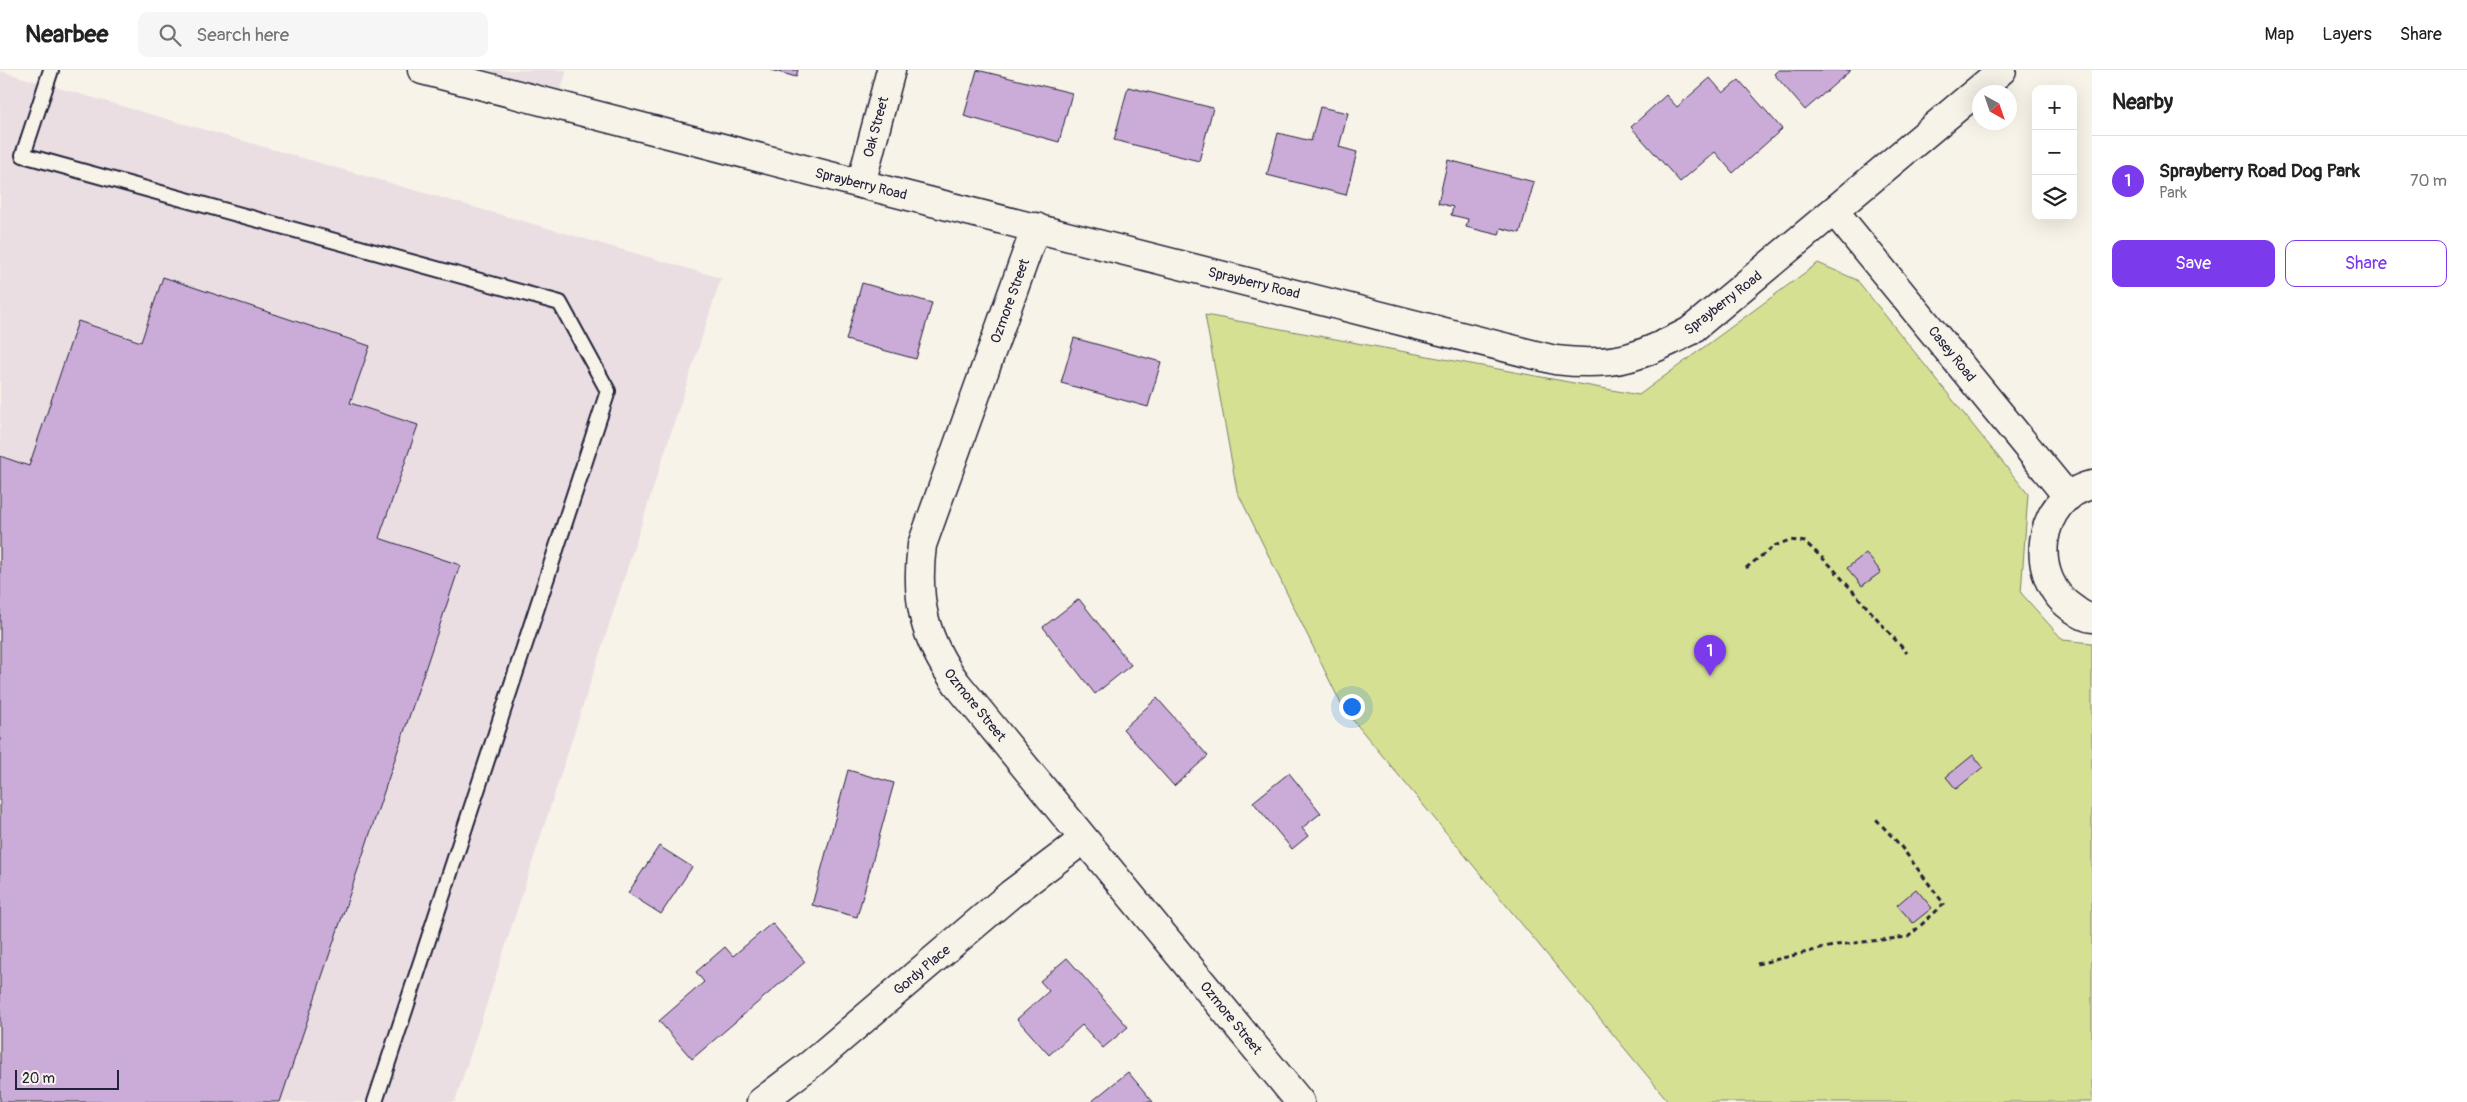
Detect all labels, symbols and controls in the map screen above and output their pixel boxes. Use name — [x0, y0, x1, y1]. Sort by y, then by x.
search box — [138, 12, 488, 57]
text: Nearbee — [25, 20, 108, 49]
icon: search — [156, 21, 184, 49]
text: Search here — [196, 23, 289, 47]
text: Map — [2265, 23, 2294, 46]
text: Layers — [2322, 23, 2372, 46]
text: Share — [2400, 23, 2442, 46]
north arrow — [1972, 85, 2017, 130]
map controls — [2032, 85, 2077, 220]
button: + — [2032, 85, 2077, 130]
text: Nearby — [2112, 89, 2173, 116]
street label: Oak Street — [860, 94, 892, 159]
button: − — [2032, 130, 2077, 175]
text: Sprayberry Road Dog Park — [2159, 159, 2360, 183]
street label: Sprayberry Road — [813, 164, 909, 204]
text: 1 — [2125, 171, 2131, 191]
text: 70 m — [2410, 171, 2447, 191]
button: layers — [2032, 175, 2077, 220]
text: Park — [2159, 183, 2187, 203]
button: Save — [2112, 240, 2275, 287]
button: Share — [2285, 240, 2447, 287]
street label: Ozmore Street — [987, 256, 1033, 346]
street label: Sprayberry Road — [1206, 263, 1302, 303]
street label: Sprayberry Road — [1681, 267, 1765, 339]
street label: Casey Road — [1925, 323, 1980, 385]
pin: 1 — [1694, 635, 1726, 676]
street label: Ozmore Street — [940, 665, 1010, 745]
your location — [1339, 694, 1365, 720]
street label: Gordy Place — [890, 941, 954, 999]
street label: Ozmore Street — [1196, 978, 1266, 1058]
scale bar — [15, 1067, 119, 1090]
text: 20 m — [22, 1070, 55, 1087]

